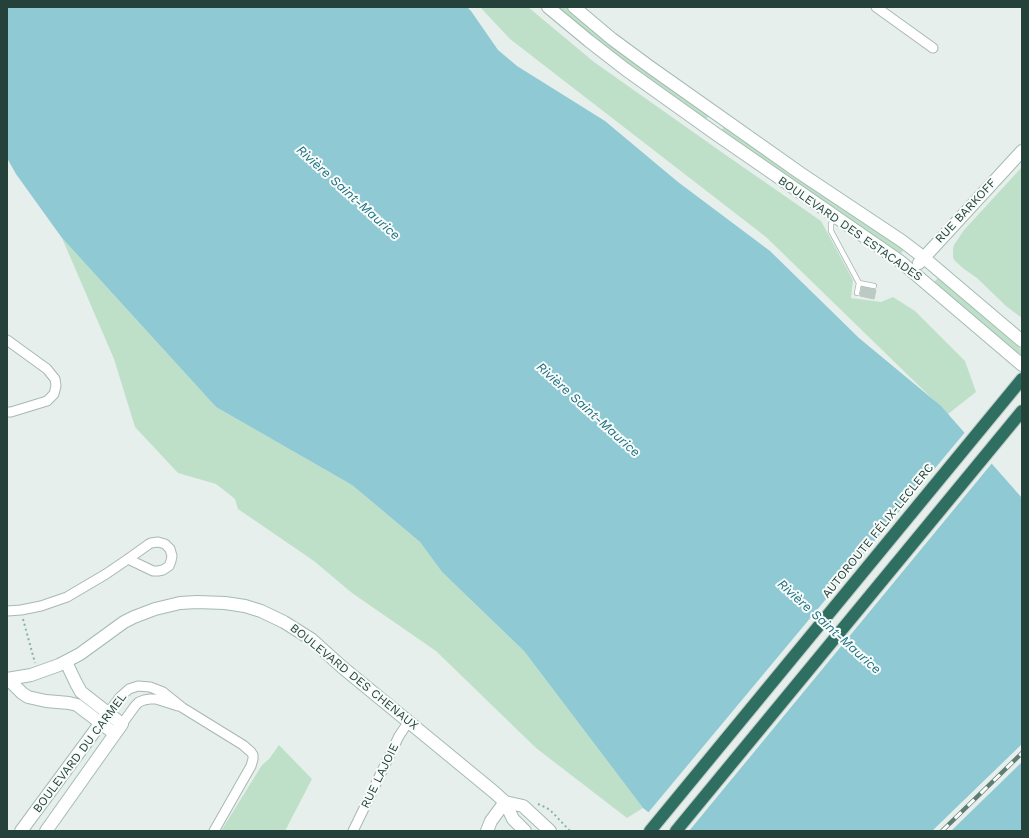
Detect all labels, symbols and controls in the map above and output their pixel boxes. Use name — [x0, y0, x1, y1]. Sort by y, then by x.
water label: Rivière Saint-Maurice — [293, 142, 403, 244]
street label: BOULEVARD DES ESTACADES — [775, 174, 925, 284]
street label: RUE BARKOFF — [932, 176, 1000, 246]
water label: Rivière Saint-Maurice — [533, 359, 643, 461]
street label: AUTOROUTE FÉLIX-LECLERC — [819, 461, 937, 601]
water label: Rivière Saint-Maurice — [774, 576, 884, 678]
street label: BOULEVARD DES CHENAUX — [287, 621, 421, 733]
street label: BOULEVARD DU CARMEL — [30, 690, 130, 816]
street label: RUE LAJOIE — [358, 741, 402, 811]

